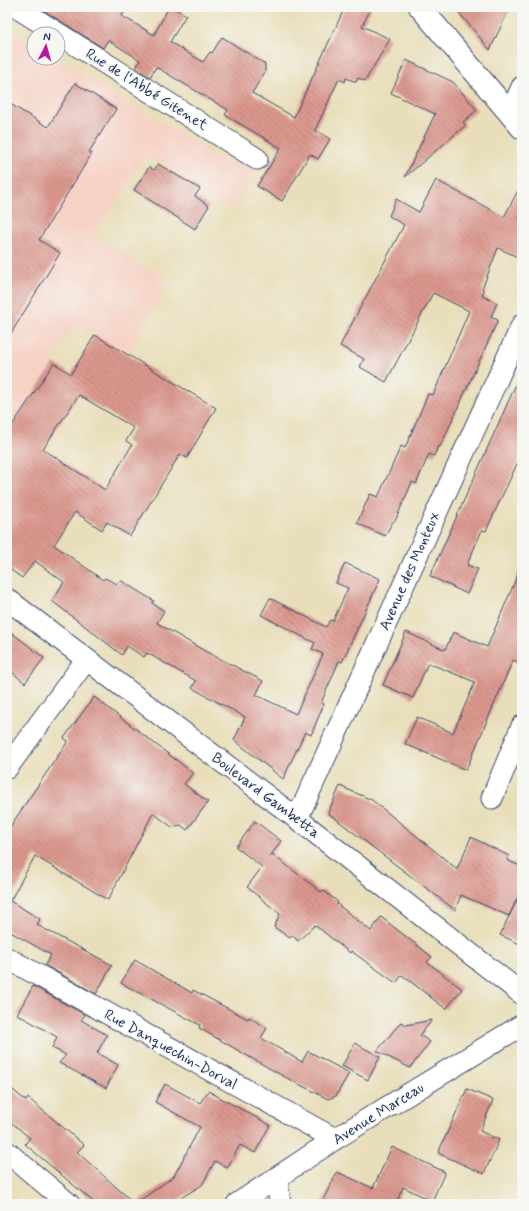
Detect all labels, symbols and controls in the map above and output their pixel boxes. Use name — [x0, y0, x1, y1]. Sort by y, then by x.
north arrow — [26, 26, 66, 66]
text: N — [43, 30, 51, 44]
street label: Rue de l'Abbé Gitenet — [82, 44, 212, 136]
street label: Avenue des Monteux — [375, 509, 445, 634]
street label: Boulevard Gambetta — [207, 748, 324, 843]
street label: Rue Danquechin-Dorval — [100, 1005, 241, 1095]
street label: Avenue Marceau — [329, 1078, 428, 1150]

